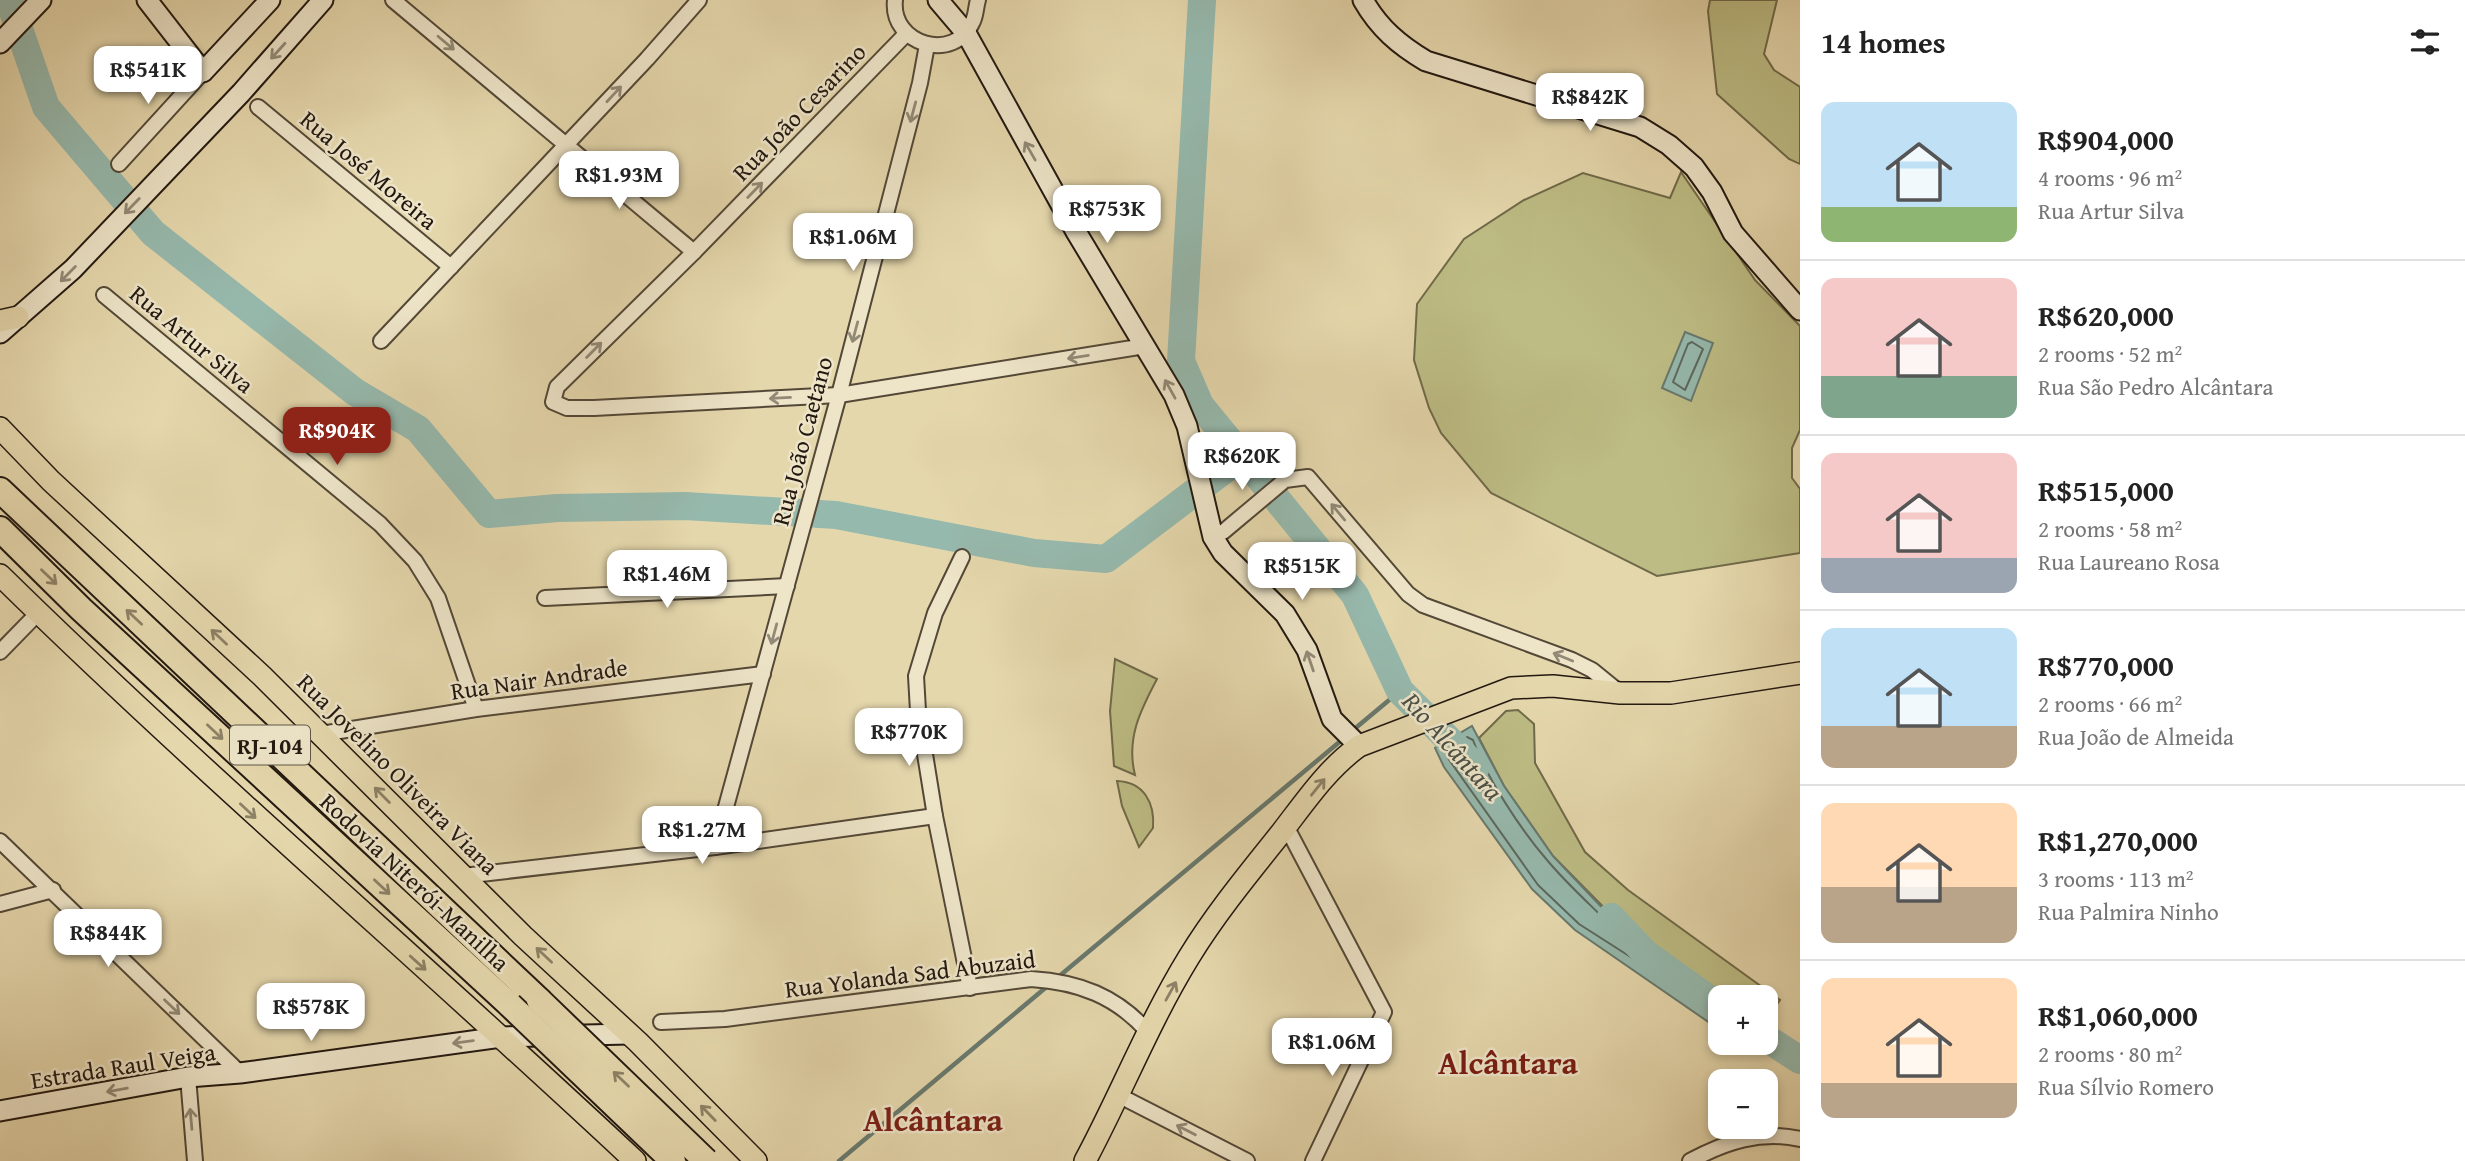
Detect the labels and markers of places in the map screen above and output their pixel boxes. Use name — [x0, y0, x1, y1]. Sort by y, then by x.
pin: R$541K — [91, 46, 205, 106]
pin: R$842K — [1533, 74, 1647, 133]
pin: R$1.93M — [554, 152, 684, 211]
pin: R$753K — [1050, 186, 1164, 245]
pin: R$1.06M — [788, 214, 918, 273]
pin: R$904K — [280, 407, 394, 467]
pin: R$620K — [1185, 433, 1299, 492]
pin: R$515K — [1245, 542, 1359, 602]
pin: R$1.46M — [602, 550, 732, 610]
pin: R$770K — [852, 708, 966, 768]
pin: R$1.27M — [637, 806, 767, 866]
pin: R$844K — [51, 909, 165, 969]
pin: R$578K — [254, 984, 368, 1043]
pin: R$1.06M — [1267, 1018, 1397, 1078]

